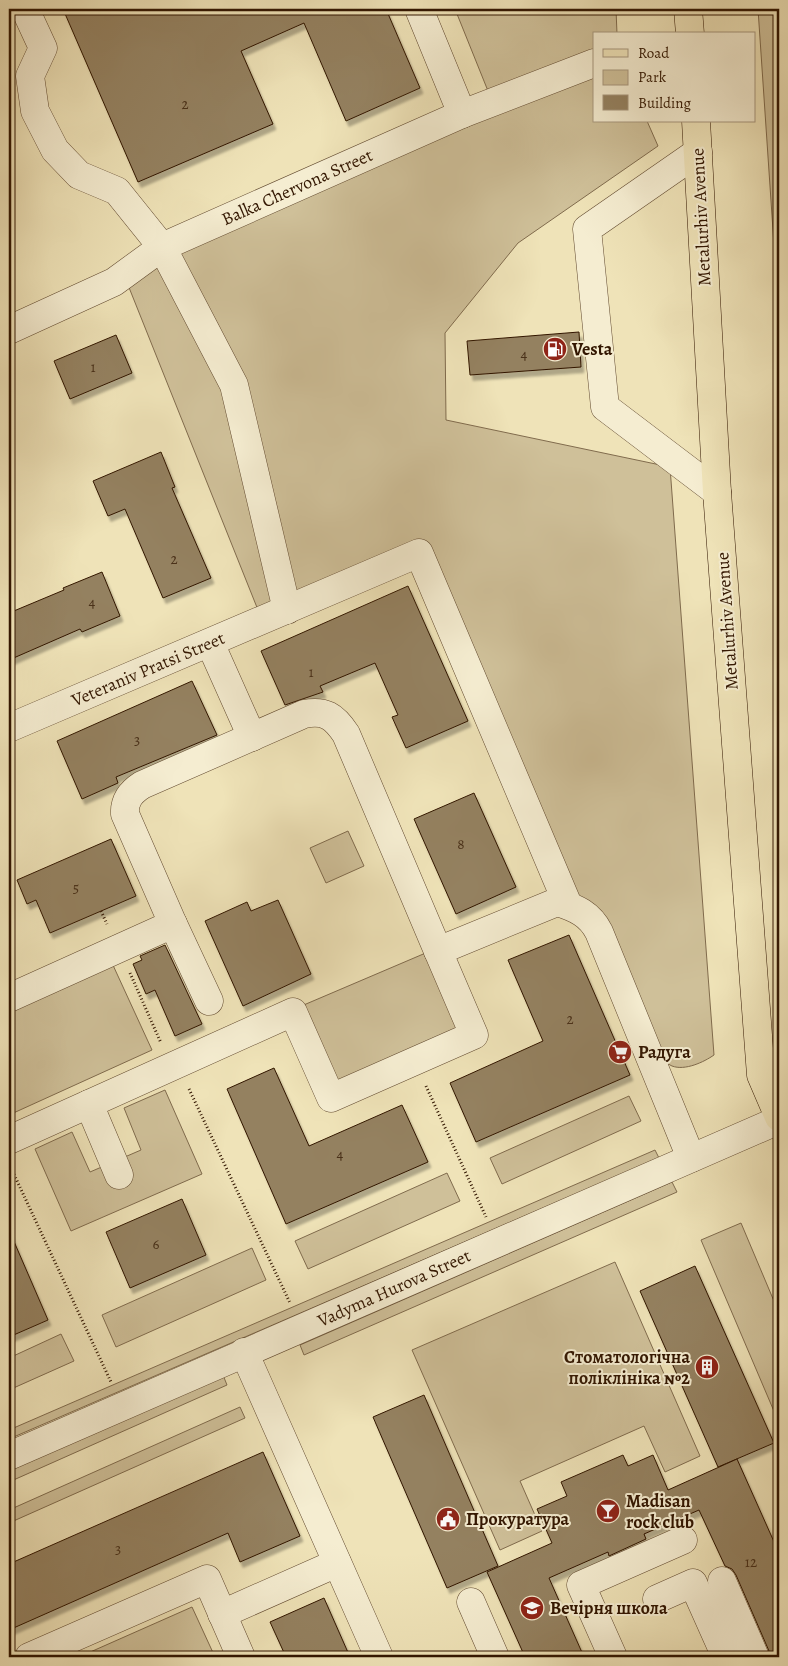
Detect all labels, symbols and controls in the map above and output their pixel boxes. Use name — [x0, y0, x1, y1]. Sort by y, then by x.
legend — [593, 32, 756, 122]
text: Road — [638, 43, 670, 63]
text: Park — [638, 67, 667, 87]
text: Building — [638, 93, 691, 113]
house number: 2 — [181, 94, 189, 114]
street label: Balka Chervona Street — [218, 143, 376, 231]
street label: Metalurhiv Avenue — [685, 147, 717, 287]
fuel station icon: Vesta — [542, 336, 568, 362]
place label: Vesta — [571, 337, 613, 361]
house number: 4 — [521, 344, 528, 364]
house number: 1 — [90, 357, 96, 377]
house number: 2 — [170, 549, 178, 569]
street label: Metalurhiv Avenue — [710, 551, 744, 691]
house number: 4 — [89, 592, 96, 612]
street label: Veteraniv Pratsi Street — [67, 626, 228, 713]
house number: 1 — [308, 662, 314, 682]
house number: 3 — [134, 730, 140, 750]
house number: 8 — [457, 834, 465, 854]
house number: 5 — [73, 878, 79, 898]
house number: 2 — [566, 1009, 574, 1029]
supermarket icon: Радуга — [607, 1039, 633, 1065]
place label: Радуга — [638, 1040, 691, 1064]
house number: 4 — [337, 1144, 344, 1164]
house number: 6 — [153, 1234, 160, 1254]
street label: Vadyma Hurova Street — [313, 1243, 474, 1333]
place label: Стоматологічна поліклініка №2 — [564, 1345, 690, 1390]
building icon: Стоматологічна поліклініка №2 — [694, 1354, 720, 1380]
place label: Madisan rock club — [626, 1489, 694, 1534]
bar icon: Madisan rock club — [595, 1498, 621, 1524]
public building icon: Прокуратура — [435, 1506, 461, 1532]
place label: Прокуратура — [466, 1507, 570, 1531]
house number: 3 — [115, 1539, 121, 1559]
house number: 12 — [745, 1552, 757, 1572]
school or university icon: Вечірня школа — [519, 1595, 545, 1621]
place label: Вечірня школа — [550, 1596, 668, 1620]

